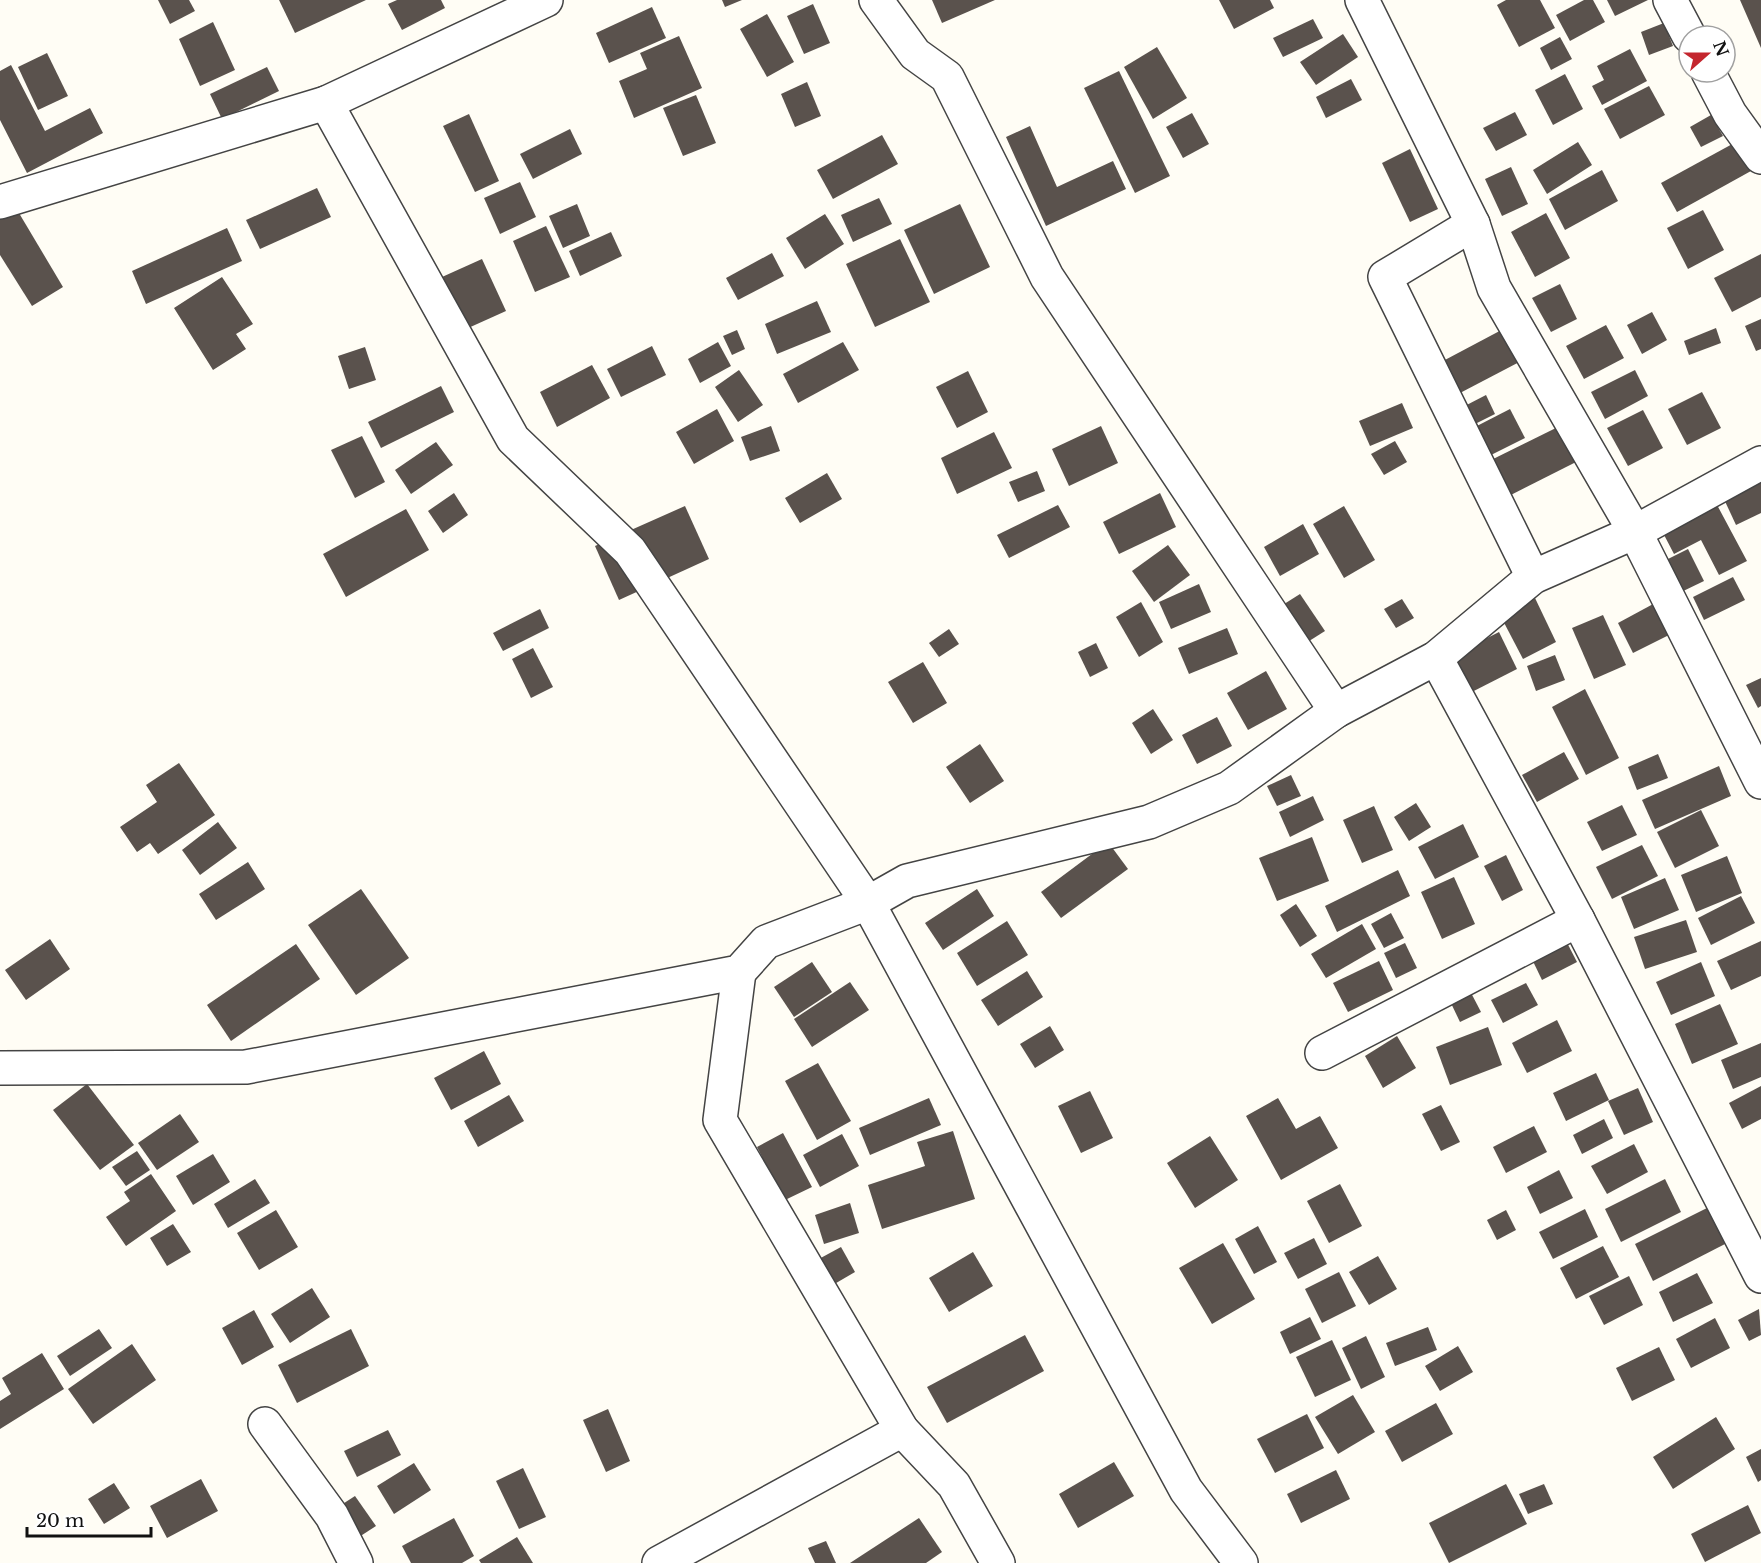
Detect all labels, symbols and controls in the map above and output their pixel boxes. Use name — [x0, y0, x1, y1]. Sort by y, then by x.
north arrow — [1677, 24, 1737, 84]
text: N — [1709, 38, 1733, 59]
scale bar — [27, 1500, 152, 1538]
text: 20 m — [36, 1510, 84, 1532]

